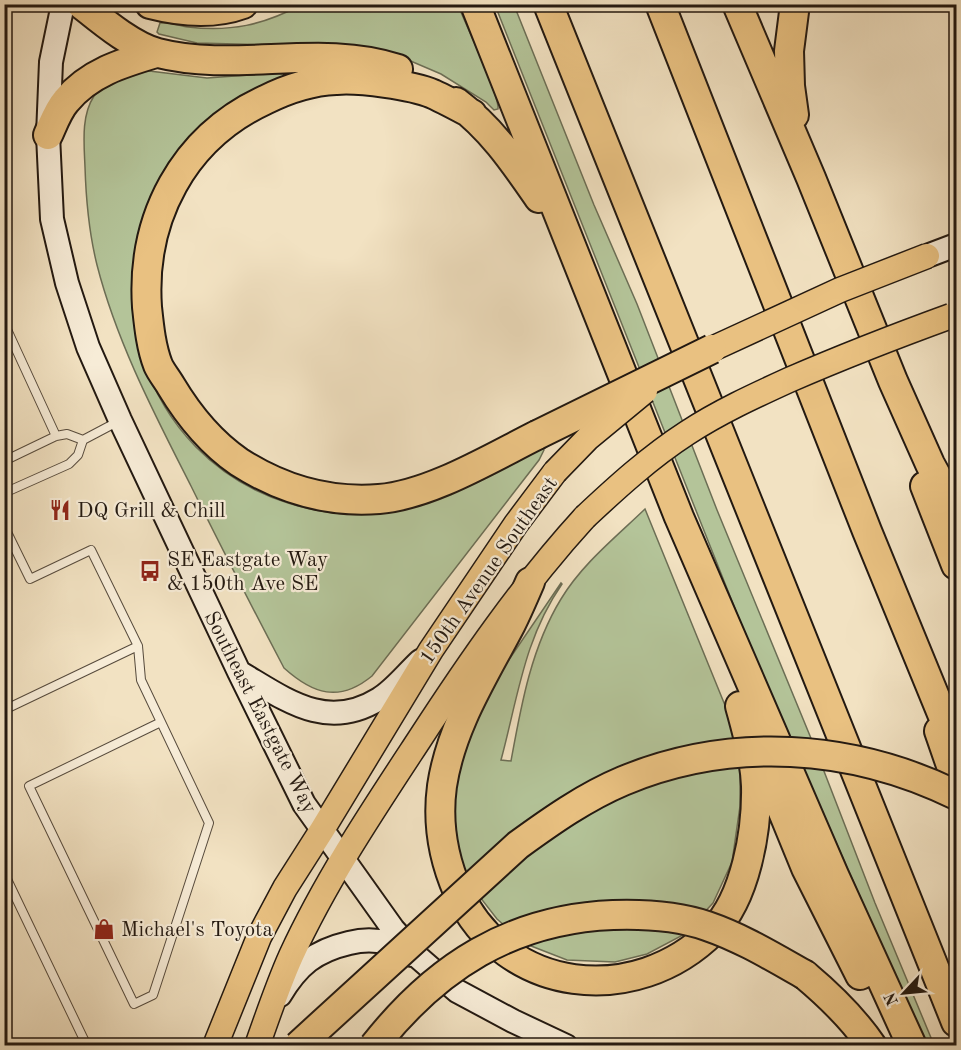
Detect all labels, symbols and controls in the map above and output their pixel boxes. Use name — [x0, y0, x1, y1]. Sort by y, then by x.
street label: 150th Avenue Southeast — [416, 473, 562, 669]
restaurant icon: DQ Grill & Chill — [48, 498, 72, 522]
place label: DQ Grill & Chill — [77, 501, 226, 522]
place label: SE Eastgate Way & 150th Ave SE — [167, 550, 328, 595]
bus stop icon: SE Eastgate Way & 150th Ave SE — [138, 559, 162, 583]
street label: Southeast Eastgate Way — [200, 608, 320, 817]
shop icon: Michael's Toyota — [92, 917, 116, 941]
place label: Michael's Toyota — [121, 920, 273, 941]
north arrow — [874, 963, 934, 1023]
text: N — [882, 989, 902, 1008]

